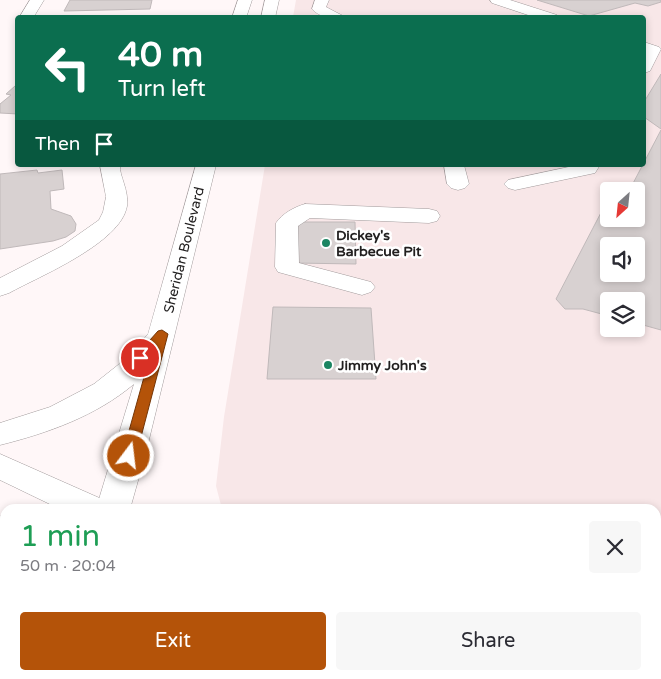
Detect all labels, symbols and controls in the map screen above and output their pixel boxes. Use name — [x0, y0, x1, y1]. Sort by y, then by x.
text: 40 m — [118, 34, 203, 76]
icon: left — [35, 35, 100, 100]
text: Turn left — [118, 76, 206, 102]
icon: arrive — [90, 130, 118, 158]
text: Then — [35, 133, 80, 155]
north arrow — [600, 182, 645, 228]
map controls — [600, 182, 645, 337]
street label: Sheridan Boulevard — [160, 185, 208, 315]
place label: Dickey's Barbecue Pit — [336, 227, 422, 260]
marker: Dickey's Barbecue Pit — [320, 237, 332, 249]
button: sound — [600, 237, 645, 282]
button: layers — [600, 292, 645, 337]
pin — [119, 337, 161, 379]
icon: arrive — [126, 344, 154, 372]
place label: Jimmy John's — [337, 357, 427, 374]
marker: Jimmy John's — [322, 359, 334, 371]
position arrow — [102, 429, 154, 481]
text: 1 min — [20, 518, 100, 555]
button: close — [589, 521, 641, 573]
text: 50 m · 20:04 — [20, 556, 116, 576]
button: Exit — [20, 612, 326, 670]
button: Share — [336, 612, 641, 670]

